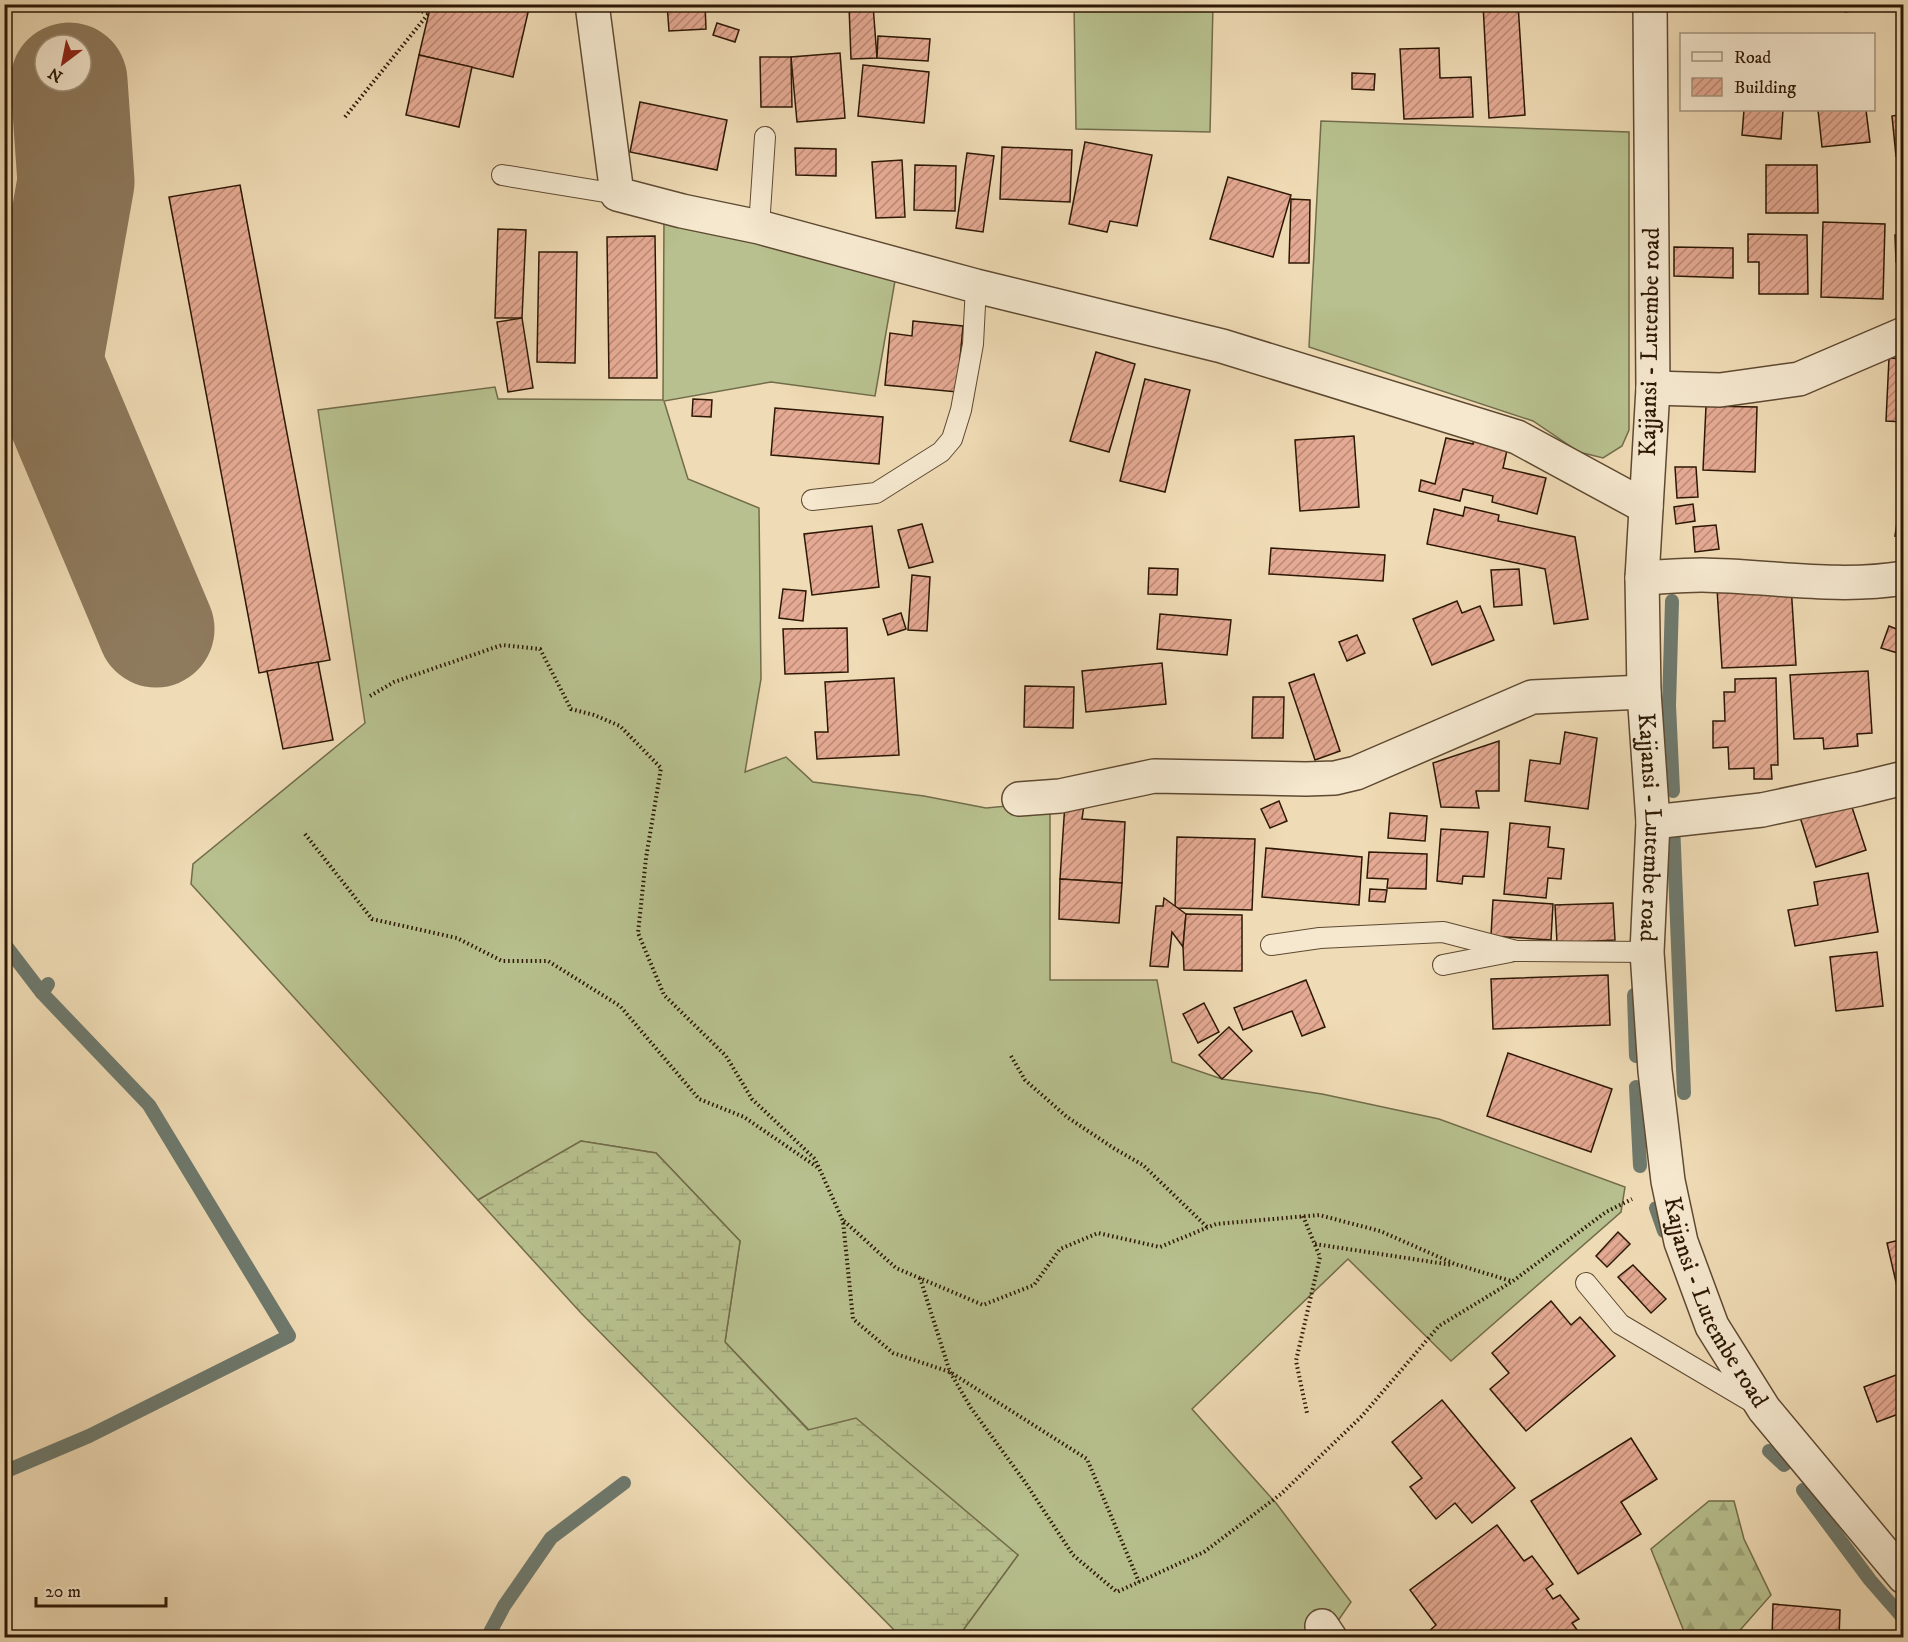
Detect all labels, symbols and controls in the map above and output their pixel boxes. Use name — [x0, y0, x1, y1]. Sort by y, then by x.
north arrow — [33, 33, 93, 93]
legend — [1680, 33, 1875, 111]
text: Road — [1734, 47, 1771, 69]
text: N — [45, 63, 66, 87]
text: Building — [1734, 77, 1796, 99]
street label: Kajjansi - Lutembe road — [1633, 227, 1667, 457]
street label: Kajjansi - Lutembe road — [1630, 712, 1668, 943]
street label: Kajjansi - Lutembe road — [1657, 1194, 1775, 1414]
scale bar — [36, 1570, 166, 1608]
text: 20 m — [45, 1581, 81, 1603]

